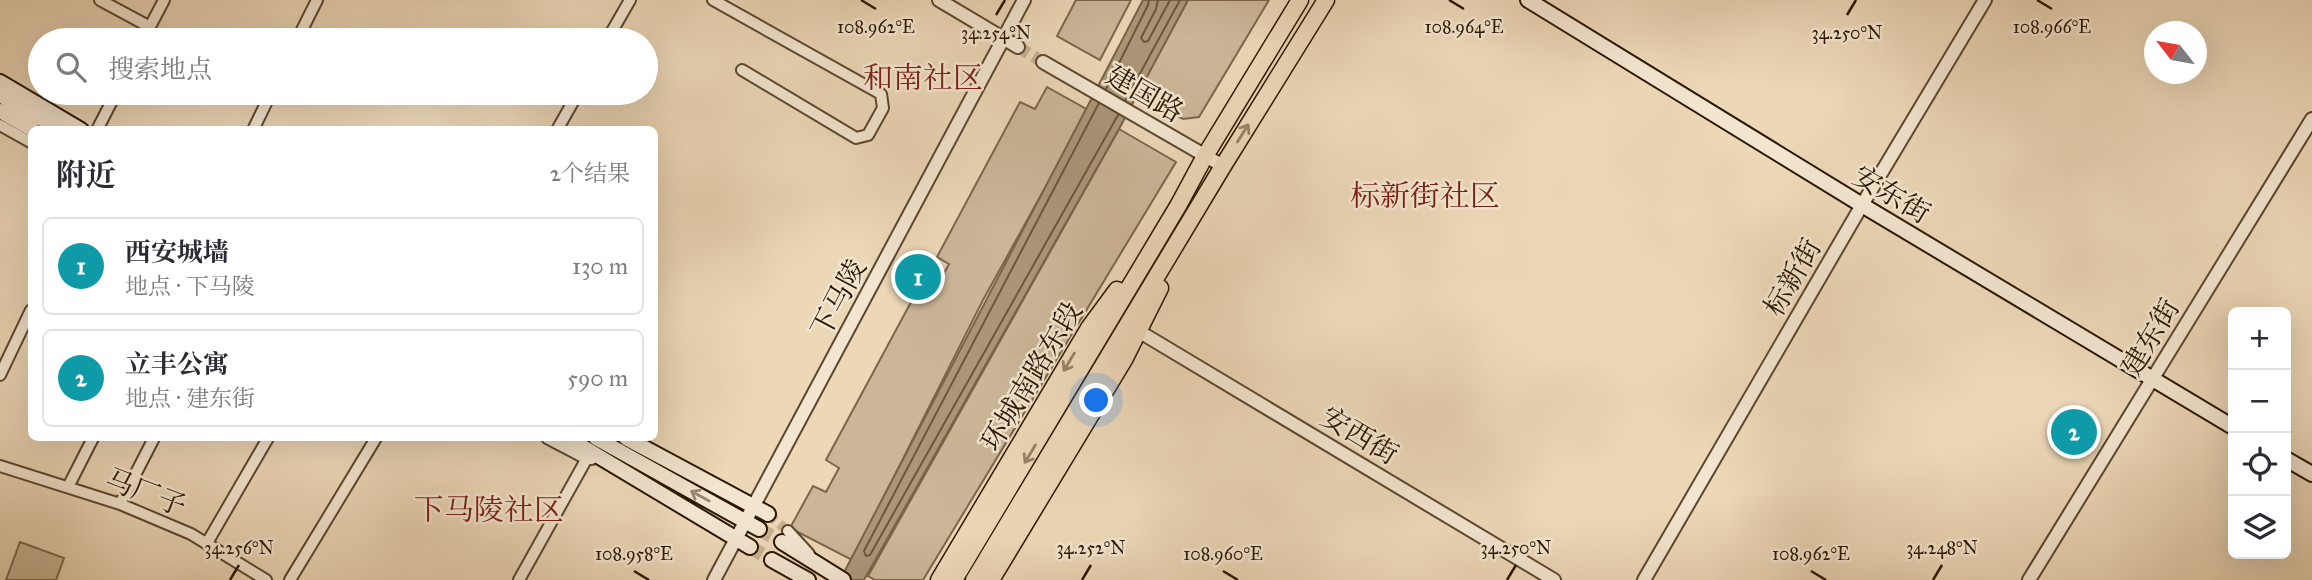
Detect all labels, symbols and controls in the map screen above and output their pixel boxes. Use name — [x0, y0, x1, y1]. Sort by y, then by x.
text: 108.962°E — [837, 16, 915, 38]
text: 108.964°E — [1424, 16, 1504, 38]
text: 108.966°E — [2013, 16, 2091, 38]
north arrow — [2144, 21, 2207, 84]
text: 34.254°N — [961, 22, 1031, 44]
text: 34.250°N — [1812, 22, 1882, 44]
search box — [28, 28, 658, 105]
icon: search — [52, 48, 90, 86]
text: 搜索地点 — [108, 53, 212, 85]
street label: 建国路 — [1100, 57, 1190, 130]
district label: 和南社区 — [863, 60, 983, 96]
one-way arrow — [1237, 124, 1251, 144]
text: 附近 — [56, 157, 116, 193]
street label: 安东街 — [1847, 158, 1937, 231]
text: 2个结果 — [550, 159, 630, 187]
district label: 标新街社区 — [1350, 178, 1500, 214]
street label: 标新街 — [1756, 232, 1829, 322]
text: 西安城墙 — [125, 236, 229, 268]
pin: 1 — [895, 251, 941, 303]
text: 1 — [76, 252, 86, 280]
text: 130 m — [572, 252, 628, 280]
street label: 下马陵 — [803, 253, 874, 344]
text: 地点 · 下马陵 — [125, 272, 255, 300]
street label: 建东街 — [2114, 292, 2187, 382]
street label: 环城南路东段 — [973, 295, 1090, 457]
map controls — [2228, 307, 2291, 559]
button: + — [2228, 307, 2291, 370]
text: 立丰公寓 — [125, 348, 229, 380]
one-way arrow — [1061, 352, 1075, 372]
text: 2 — [75, 364, 87, 392]
text: 590 m — [567, 364, 628, 392]
button: − — [2228, 370, 2291, 433]
your location — [1079, 383, 1113, 417]
text: 地点 · 建东街 — [125, 384, 255, 412]
street label: 安西街 — [1315, 399, 1405, 472]
pin: 2 — [2051, 406, 2097, 458]
button: locate — [2228, 433, 2291, 496]
one-way arrow — [1022, 443, 1036, 463]
street label: 马厂子 — [100, 461, 191, 524]
one-way arrow — [690, 489, 711, 502]
district label: 下马陵社区 — [414, 492, 564, 528]
button: layers — [2228, 496, 2291, 559]
text: 34.256°N — [204, 537, 274, 559]
text: 34.252°N — [1056, 537, 1126, 559]
text: 34.250°N — [1481, 537, 1551, 559]
text: 34.248°N — [1906, 537, 1978, 559]
text: 108.958°E — [595, 543, 673, 565]
text: 108.960°E — [1183, 543, 1263, 565]
text: 108.962°E — [1772, 543, 1850, 565]

